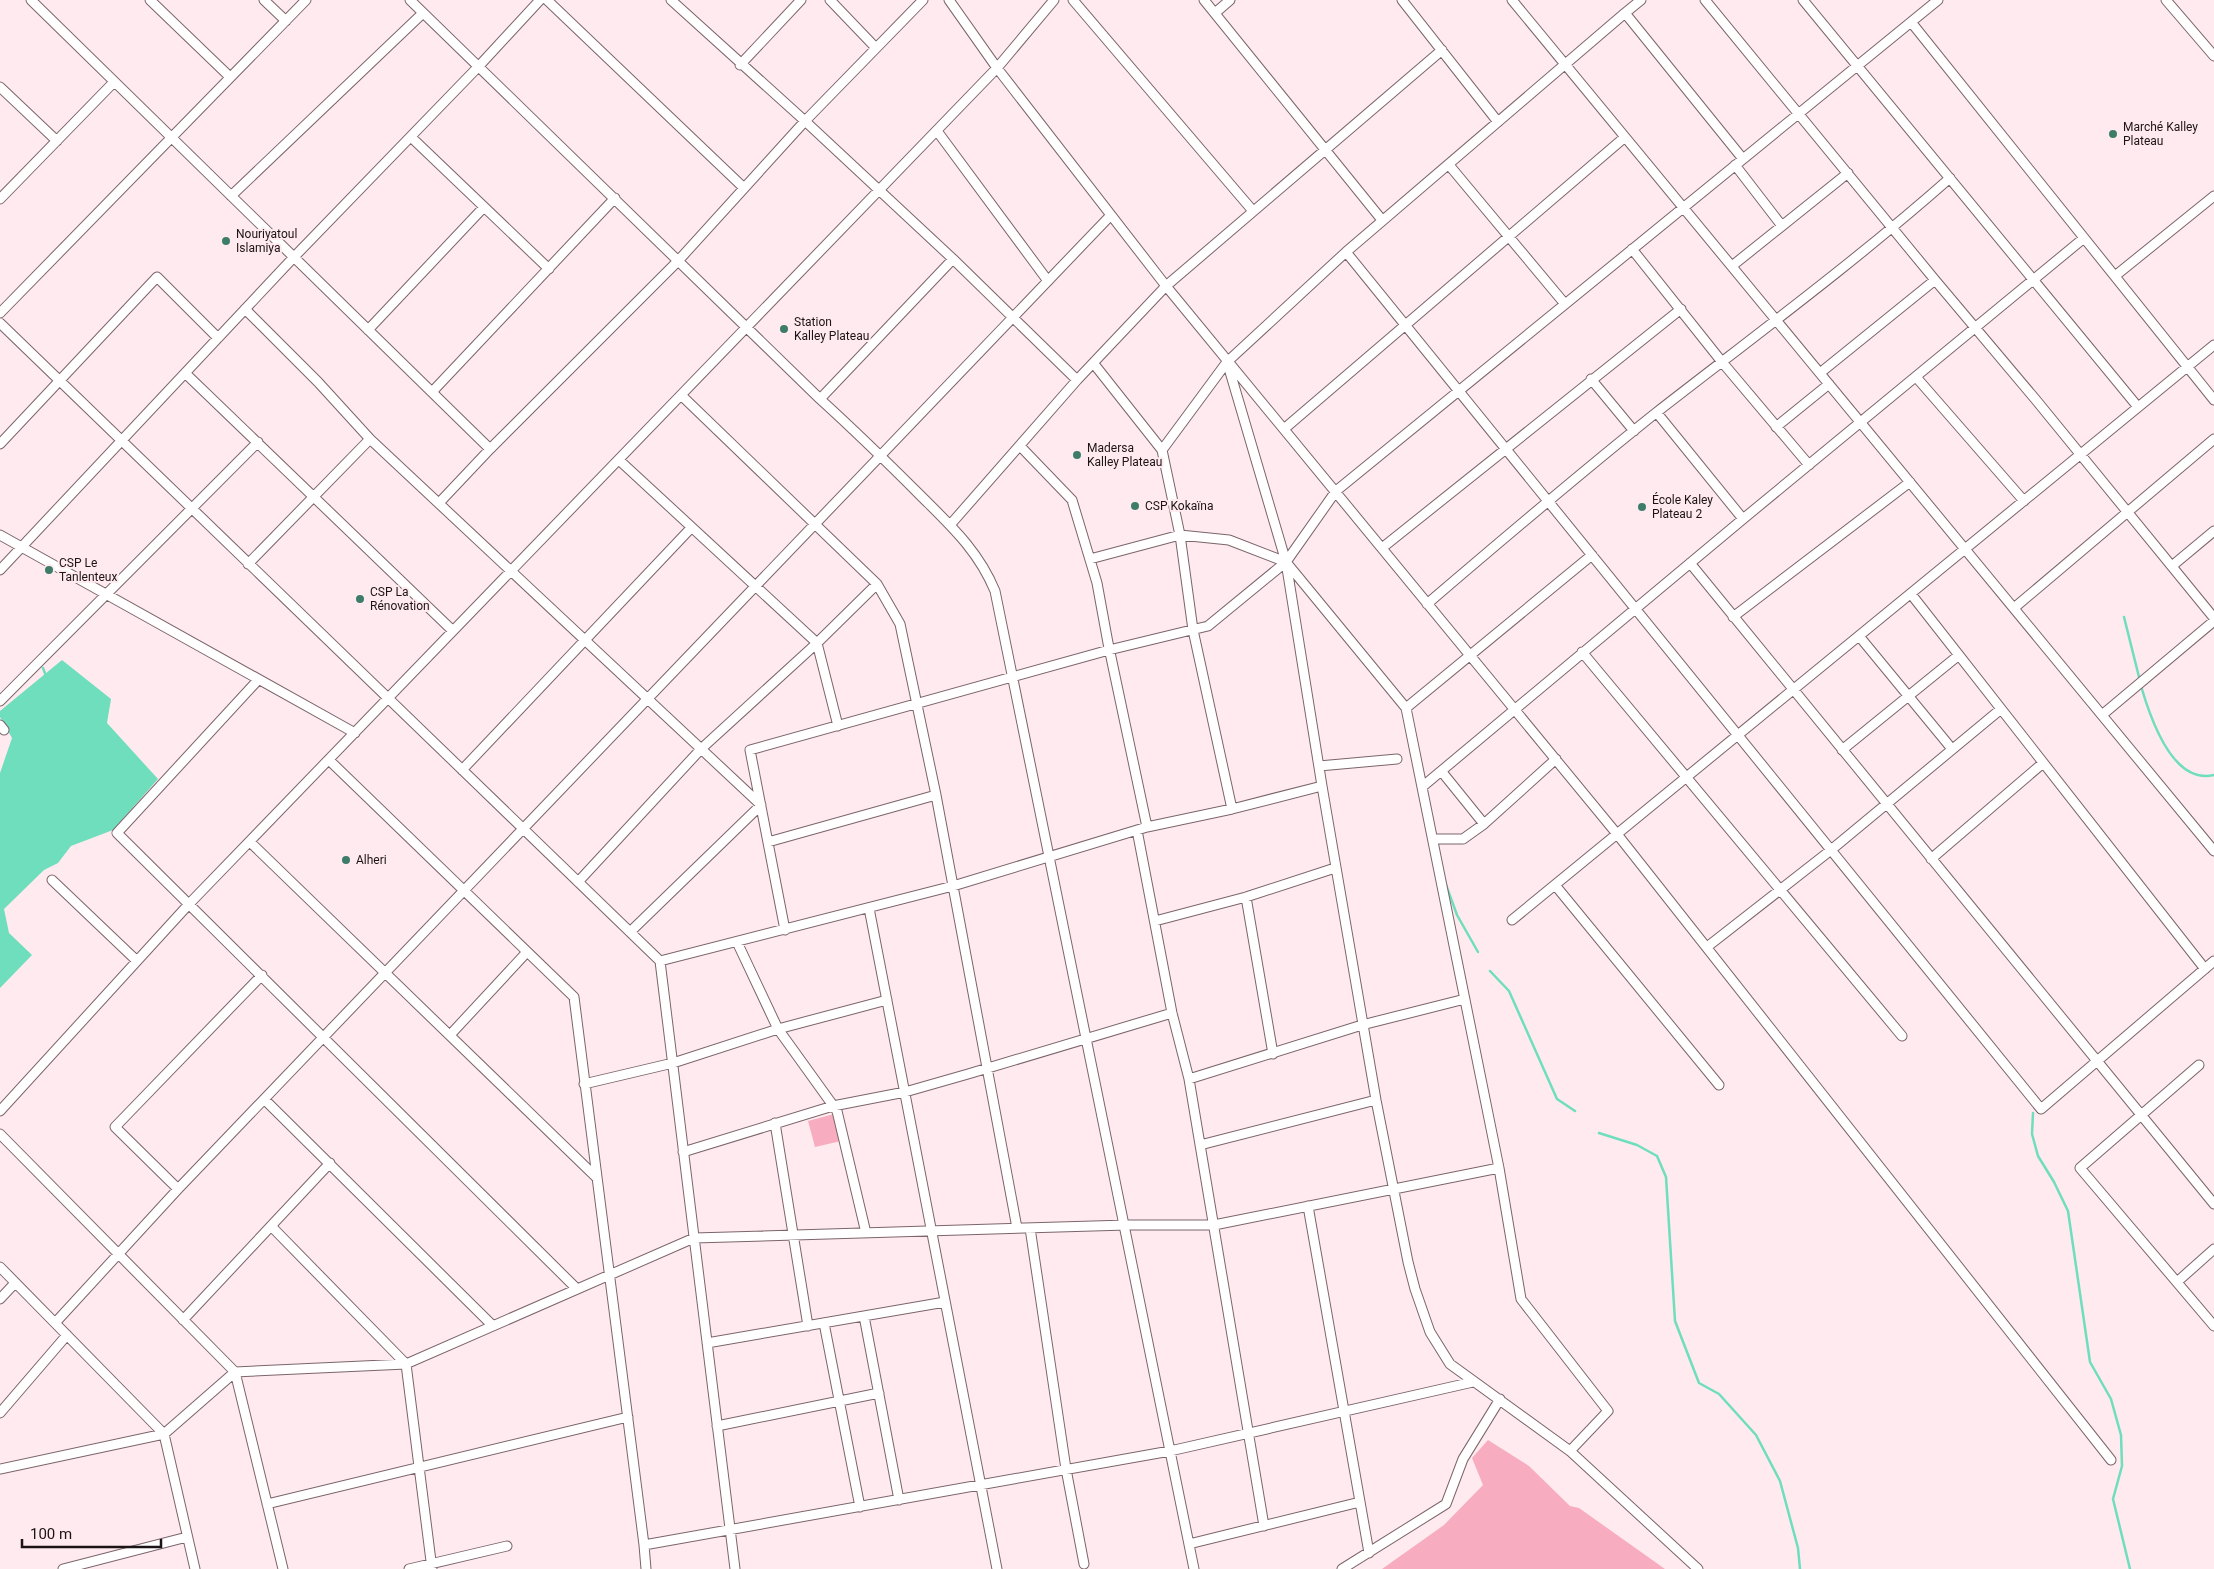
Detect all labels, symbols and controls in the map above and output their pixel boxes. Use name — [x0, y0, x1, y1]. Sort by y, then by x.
place label: Marché Kalley Plateau — [2123, 120, 2198, 148]
marker: Marché Kalley Plateau — [2107, 128, 2119, 140]
place label: Nouriyatoul Islamiya — [236, 227, 297, 255]
marker: Nouriyatoul Islamiya — [220, 235, 232, 247]
place label: Station Kalley Plateau — [794, 315, 869, 343]
marker: Station Kalley Plateau — [778, 323, 790, 335]
place label: Madersa Kalley Plateau — [1087, 441, 1162, 469]
marker: Madersa Kalley Plateau — [1071, 449, 1083, 461]
place label: École Kaley Plateau 2 — [1652, 492, 1713, 521]
place label: CSP Kokaïna — [1145, 499, 1213, 513]
marker: CSP Kokaïna — [1129, 500, 1141, 512]
marker: École Kaley Plateau 2 — [1636, 501, 1648, 513]
place label: CSP Le Tanlenteux — [59, 556, 117, 584]
marker: CSP Le Tanlenteux — [43, 564, 55, 576]
place label: CSP La Rénovation — [370, 585, 430, 613]
marker: CSP La Rénovation — [354, 593, 366, 605]
place label: Alheri — [356, 853, 387, 867]
marker: Alheri — [340, 854, 352, 866]
scale bar — [22, 1516, 161, 1548]
text: 100 m — [30, 1525, 72, 1543]

